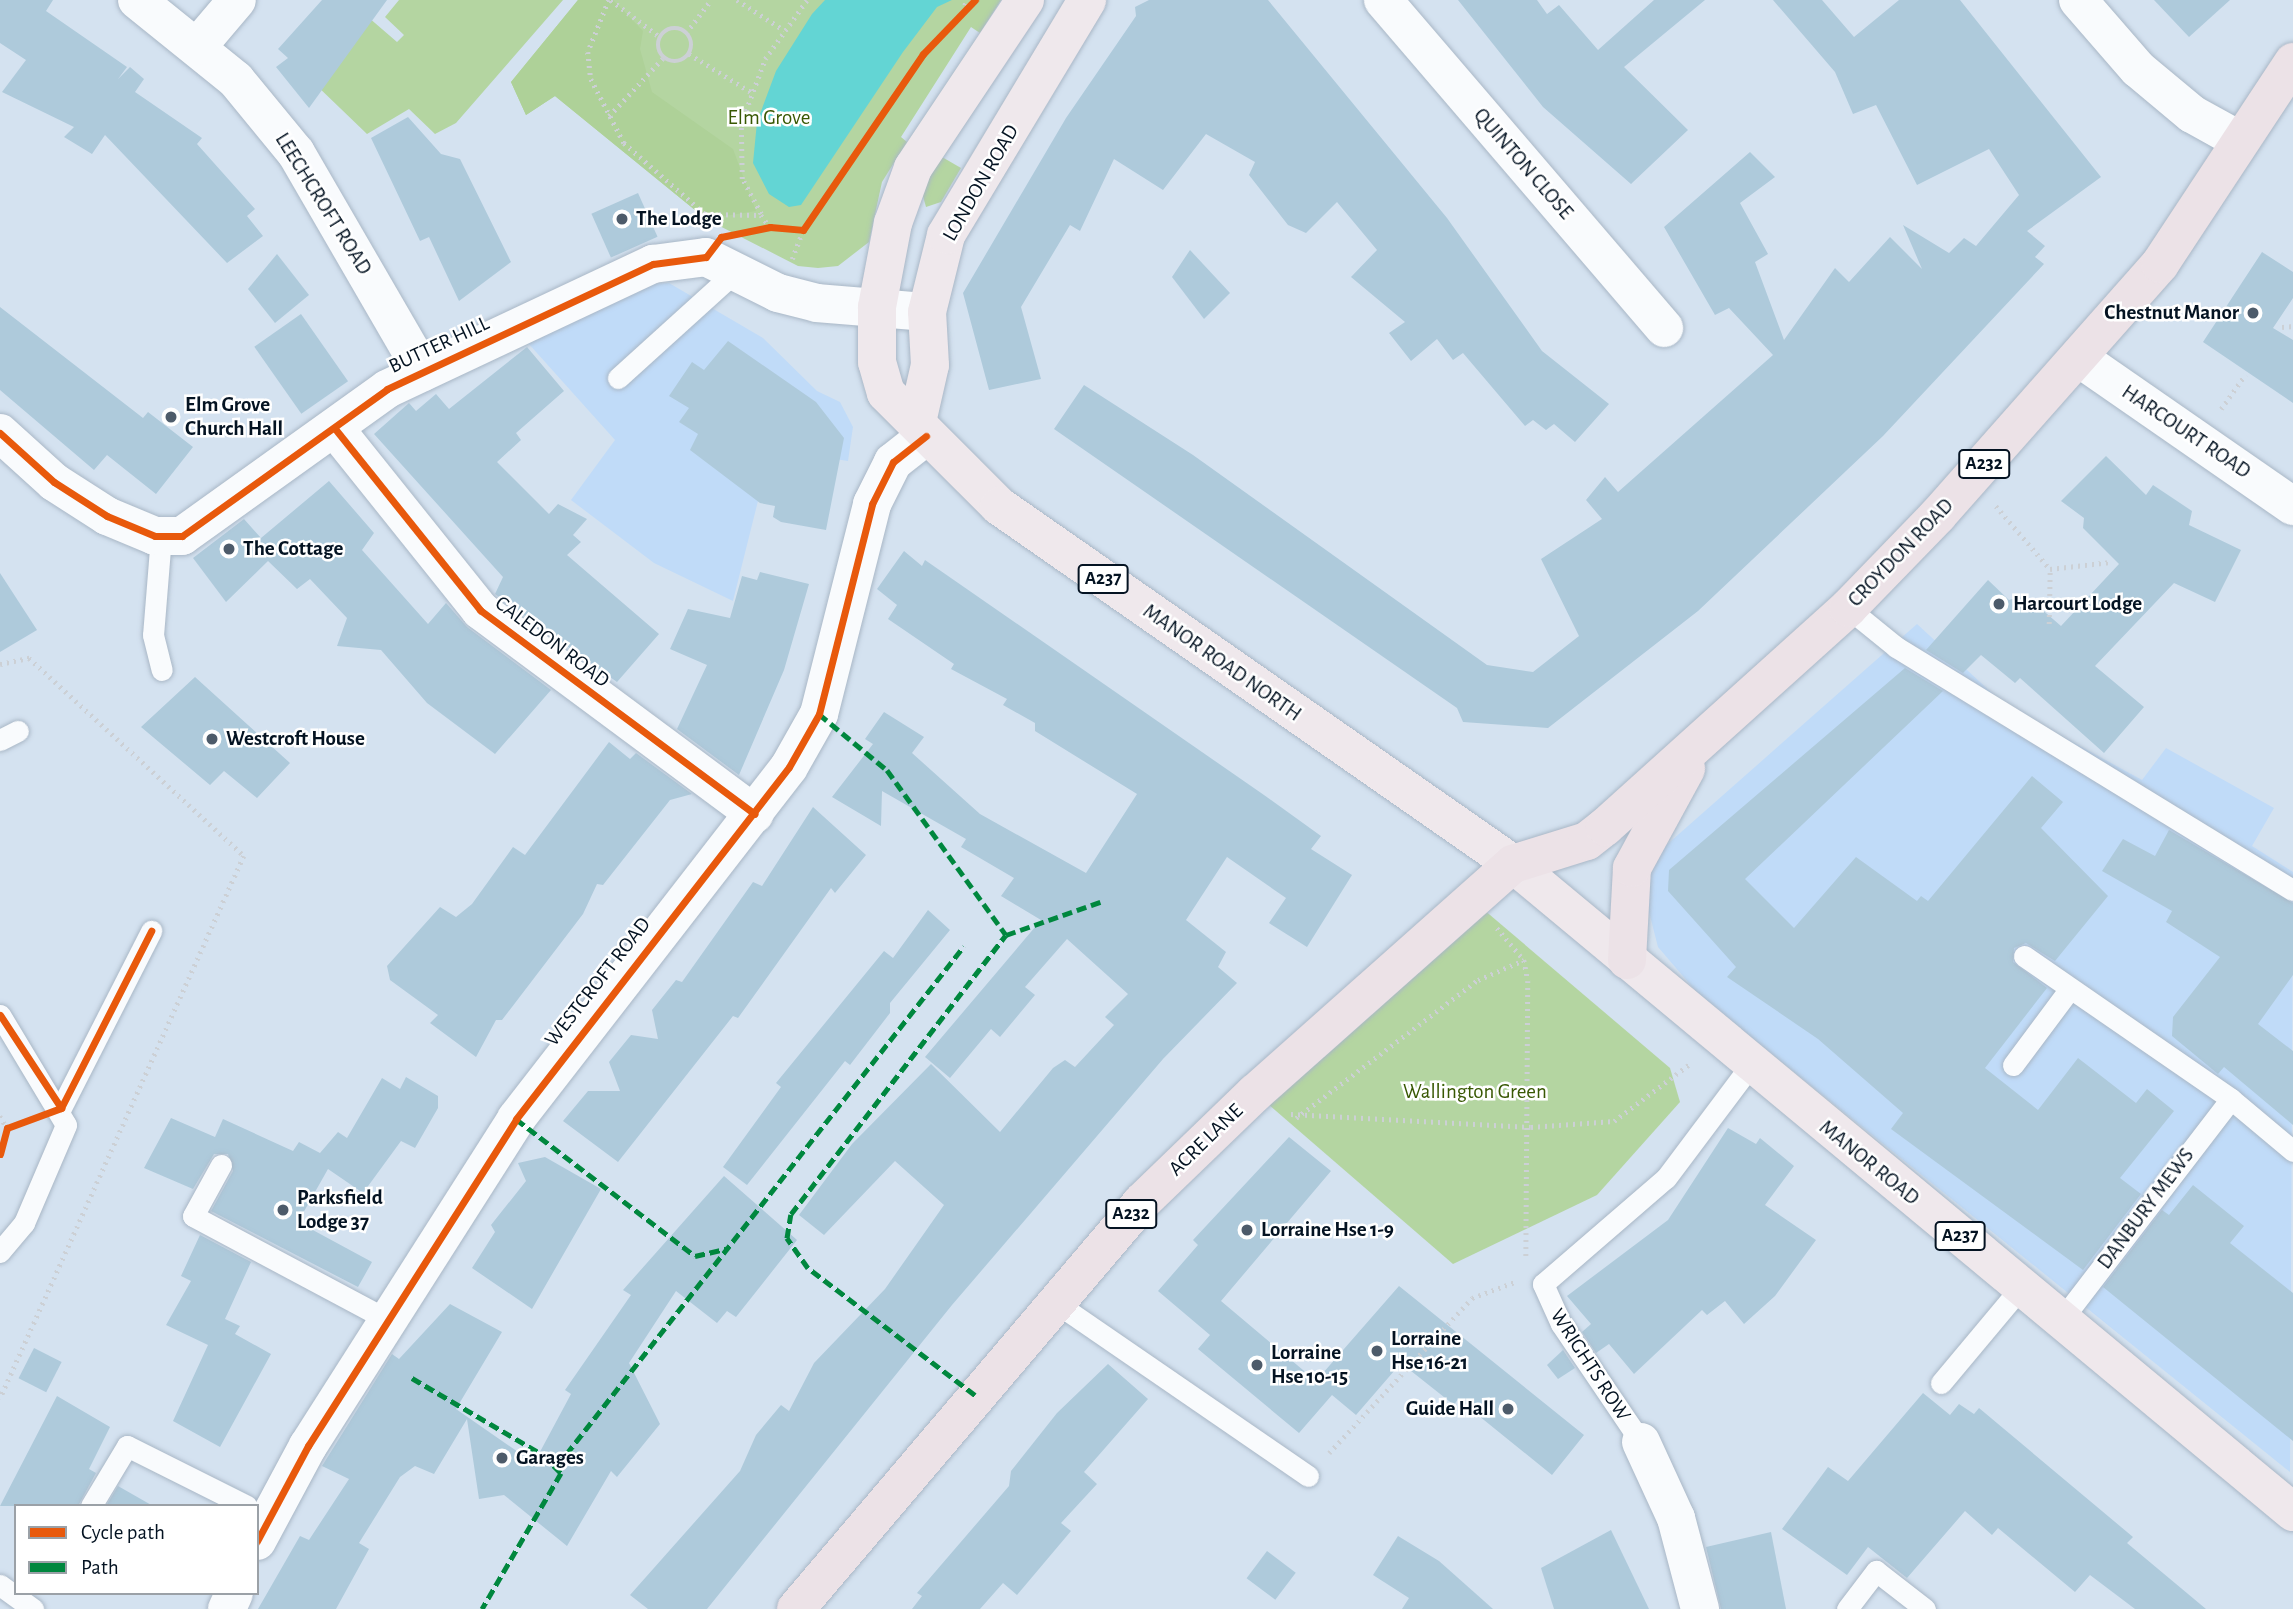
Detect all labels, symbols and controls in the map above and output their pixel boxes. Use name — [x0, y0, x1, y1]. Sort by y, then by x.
street label: QUINTON CLOSE — [1468, 103, 1578, 225]
park label: Elm Grove — [728, 105, 810, 131]
street label: LONDON ROAD — [937, 120, 1025, 246]
street label: LEECHCROFT ROAD — [269, 128, 377, 280]
place label: The Lodge — [636, 206, 722, 232]
marker: The Lodge — [614, 211, 630, 227]
place label: Chestnut Manor — [2104, 300, 2239, 326]
marker: Chestnut Manor — [2245, 305, 2261, 321]
street label: BUTTER HILL — [385, 311, 493, 379]
street label: HARCOURT ROAD — [2117, 380, 2255, 484]
place label: Elm Grove Church Hall — [185, 392, 283, 442]
marker: Elm Grove Church Hall — [163, 409, 179, 425]
road number: A232 — [1958, 449, 2010, 480]
street label: CROYDON ROAD — [1843, 494, 1959, 612]
place label: The Cottage — [243, 536, 343, 562]
marker: The Cottage — [221, 541, 237, 557]
road number: A237 — [1077, 564, 1129, 594]
street label: CALEDON ROAD — [490, 591, 614, 693]
place label: Harcourt Lodge — [2013, 591, 2142, 617]
marker: Harcourt Lodge — [1991, 596, 2007, 612]
street label: MANOR ROAD NORTH — [1138, 599, 1306, 727]
place label: Westcroft House — [226, 726, 365, 752]
marker: Westcroft House — [204, 731, 220, 747]
street label: WESTCROFT ROAD — [540, 912, 656, 1052]
park label: Wallington Green — [1403, 1079, 1547, 1105]
street label: ACRE LANE — [1164, 1099, 1248, 1181]
street label: MANOR ROAD — [1814, 1115, 1924, 1211]
street label: DANBURY MEWS — [2092, 1144, 2200, 1274]
place label: Parksfield Lodge 37 — [297, 1185, 383, 1235]
road number: A232 — [1105, 1198, 1157, 1230]
marker: Parksfield Lodge 37 — [275, 1202, 291, 1218]
place label: Lorraine Hse 1-9 — [1261, 1217, 1394, 1243]
road number: A237 — [1934, 1220, 1986, 1252]
marker: Lorraine Hse 1-9 — [1239, 1222, 1255, 1238]
street label: WRIGHTS ROW — [1544, 1304, 1636, 1426]
place label: Lorraine Hse 16-21 — [1391, 1326, 1468, 1376]
place label: Lorraine Hse 10-15 — [1271, 1340, 1348, 1390]
marker: Lorraine Hse 16-21 — [1369, 1343, 1385, 1359]
marker: Lorraine Hse 10-15 — [1249, 1357, 1265, 1373]
place label: Guide Hall — [1406, 1396, 1494, 1422]
marker: Guide Hall — [1500, 1401, 1516, 1417]
place label: Garages — [516, 1445, 584, 1471]
marker: Garages — [494, 1450, 510, 1466]
legend — [14, 1504, 259, 1595]
text: Cycle path — [81, 1522, 165, 1543]
text: Path — [81, 1557, 119, 1578]

